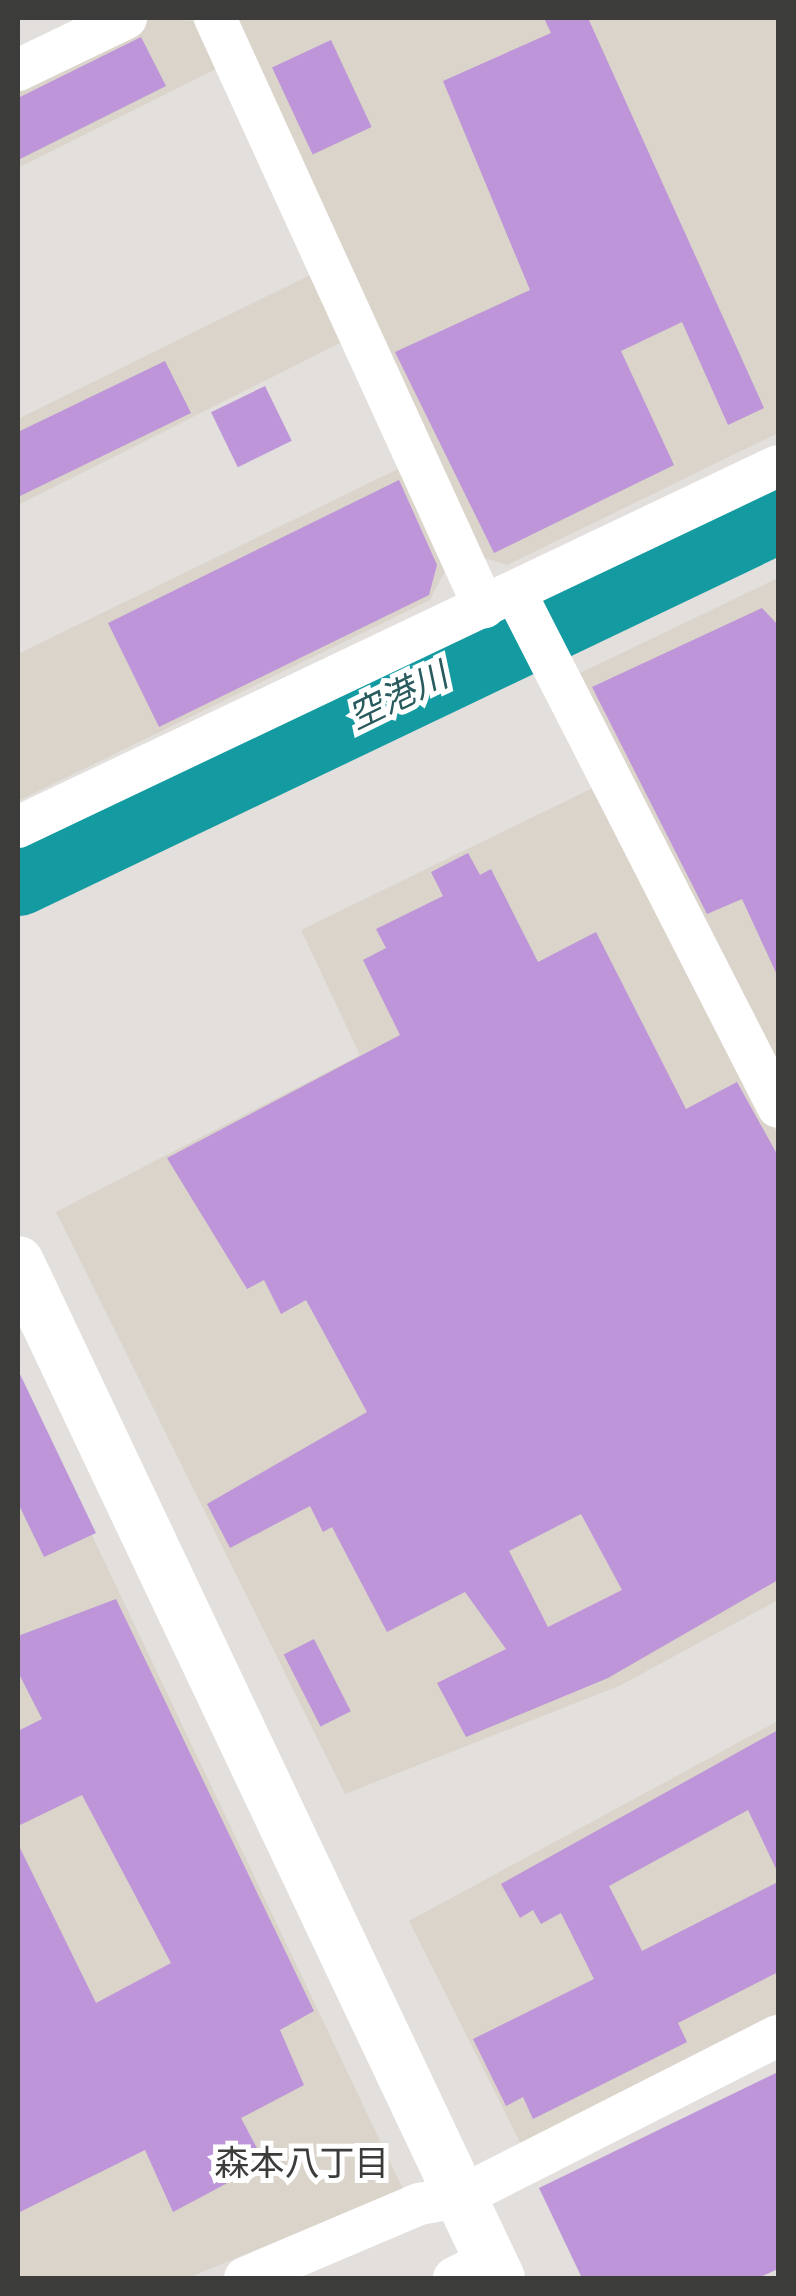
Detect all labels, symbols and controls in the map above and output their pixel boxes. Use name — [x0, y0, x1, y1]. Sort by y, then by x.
water label: 空港川 — [342, 654, 454, 738]
district label: 森本八丁目 — [215, 2142, 389, 2184]

